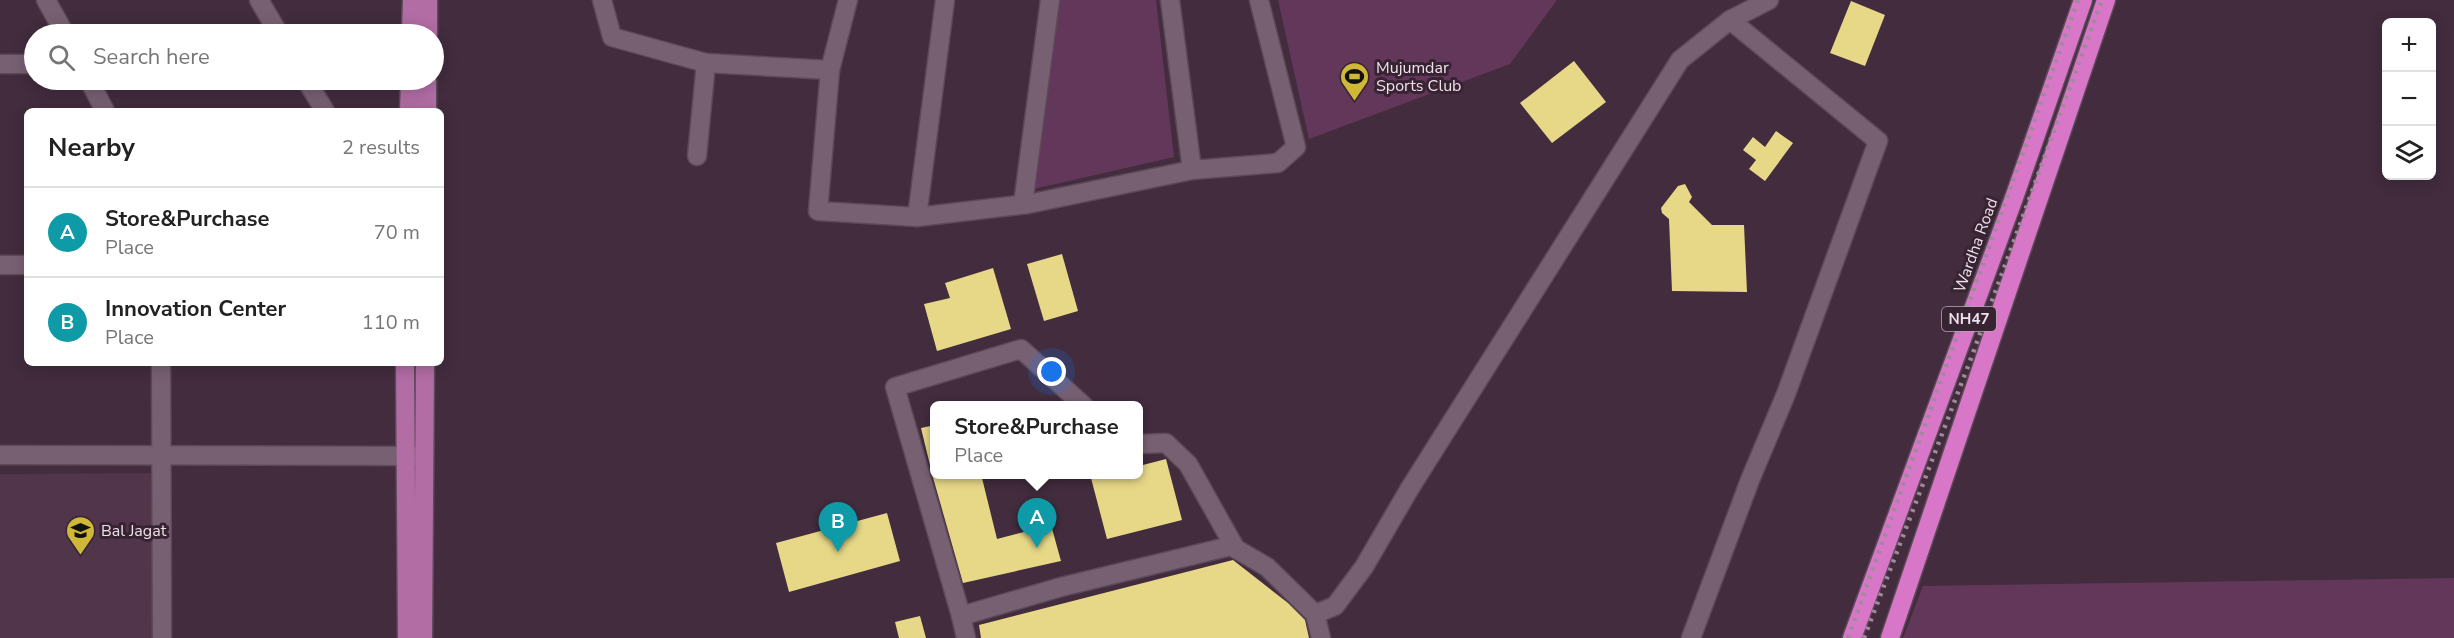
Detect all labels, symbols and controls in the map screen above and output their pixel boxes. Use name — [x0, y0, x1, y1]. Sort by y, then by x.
map controls — [2382, 18, 2436, 180]
button: + — [2382, 18, 2436, 72]
search box — [24, 24, 444, 90]
icon: search — [45, 41, 78, 74]
text: Search here — [93, 42, 210, 72]
place label: Mujumdar Sports Club — [1376, 57, 1461, 97]
sports icon: Mujumdar Sports Club — [1339, 60, 1371, 102]
button: − — [2382, 72, 2436, 126]
button: layers — [2382, 126, 2436, 180]
text: Nearby — [48, 130, 135, 165]
text: 2 results — [342, 134, 420, 161]
street label: Wardha Road — [1949, 195, 2003, 296]
text: Store&Purchase — [105, 204, 269, 234]
text: A — [60, 219, 75, 246]
text: 70 m — [374, 219, 420, 246]
text: Place — [105, 234, 154, 261]
text: Innovation Center — [105, 294, 286, 324]
road number: NH47 — [1942, 307, 1996, 331]
text: B — [61, 309, 74, 336]
text: 110 m — [362, 309, 420, 336]
text: Place — [105, 324, 154, 351]
your location — [1037, 357, 1066, 386]
popup — [930, 401, 1143, 479]
text: Store&Purchase — [954, 412, 1119, 442]
text: Place — [954, 442, 1003, 469]
pin: A — [1018, 498, 1056, 548]
pin: B — [818, 502, 858, 552]
school or university icon: Bal Jagat — [64, 514, 96, 556]
place label: Bal Jagat — [101, 520, 167, 542]

